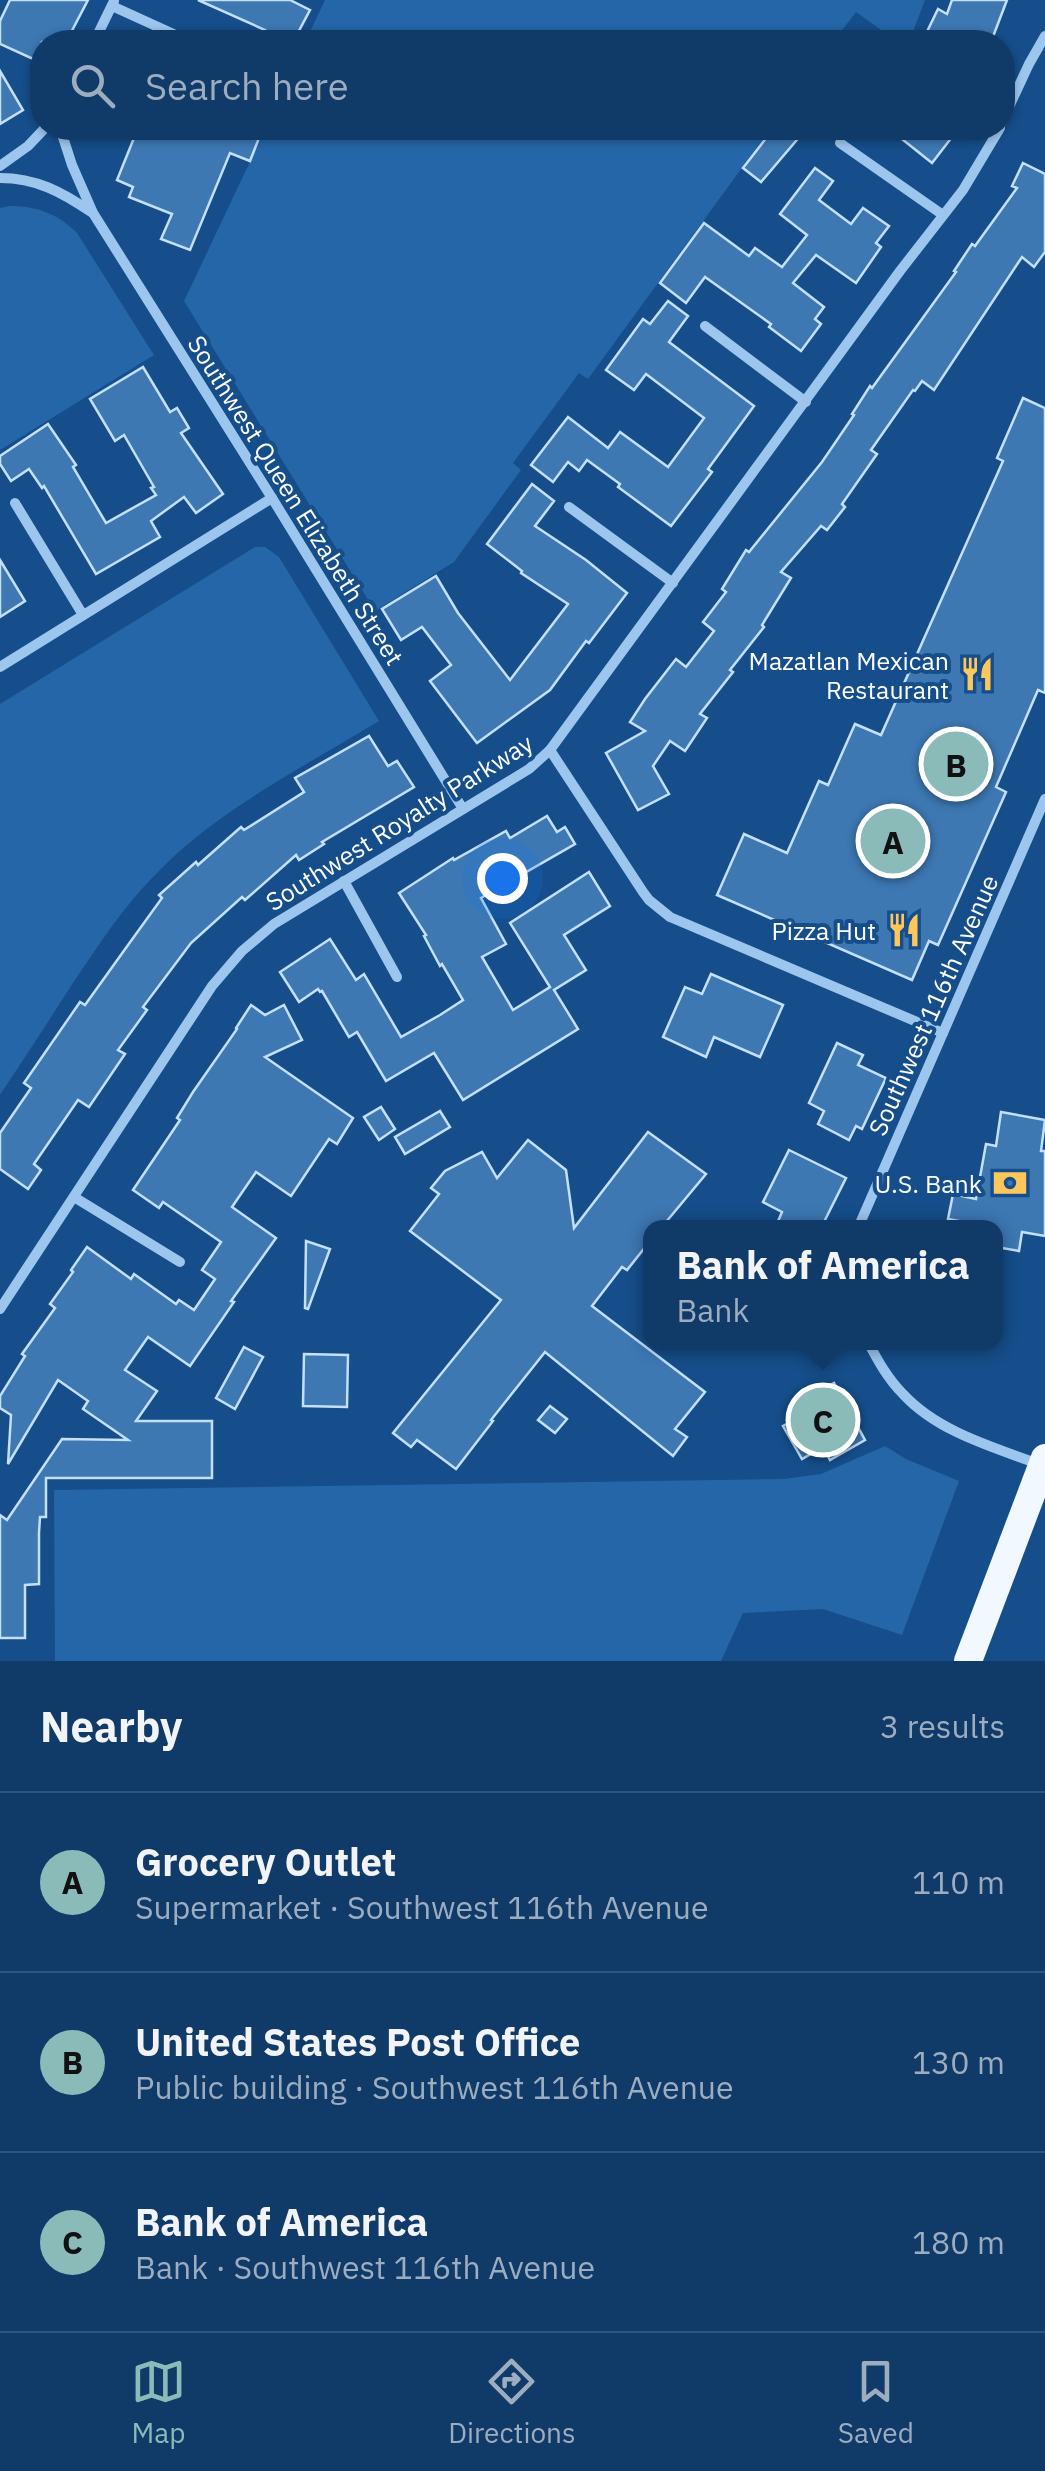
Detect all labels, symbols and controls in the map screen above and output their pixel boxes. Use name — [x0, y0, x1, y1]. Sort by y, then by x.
search box — [30, 30, 1015, 140]
icon: search — [65, 58, 120, 113]
text: Search here — [145, 61, 349, 110]
street label: Southwest Queen Elizabeth Street — [181, 329, 411, 671]
place label: Mazatlan Mexican Restaurant — [749, 644, 949, 706]
restaurant icon: Mazatlan Mexican Restaurant — [958, 655, 996, 693]
street label: Southwest Royalty Parkway — [259, 726, 539, 918]
pin: B — [924, 726, 988, 802]
pin: A — [860, 804, 926, 878]
your location — [477, 853, 528, 904]
street label: Southwest 116th Avenue — [860, 869, 1006, 1141]
restaurant icon: Pizza Hut — [885, 911, 923, 949]
place label: Pizza Hut — [771, 914, 876, 947]
bank icon: U.S. Bank — [991, 1164, 1029, 1202]
place label: U.S. Bank — [874, 1167, 982, 1200]
popup — [643, 1220, 1003, 1350]
text: Bank of America — [676, 1240, 970, 1289]
text: Bank — [676, 1289, 749, 1331]
pin: C — [790, 1382, 856, 1458]
text: Nearby — [40, 1699, 182, 1754]
text: 3 results — [880, 1705, 1005, 1747]
text: Grocery Outlet — [135, 1837, 396, 1886]
text: A — [62, 1861, 83, 1903]
text: 110 m — [912, 1861, 1005, 1903]
text: Supermarket · Southwest 116th Avenue — [135, 1886, 709, 1928]
text: United States Post Office — [135, 2017, 580, 2066]
text: B — [62, 2041, 83, 2083]
text: 130 m — [912, 2041, 1005, 2083]
text: Public building · Southwest 116th Avenue — [135, 2066, 734, 2108]
text: Bank of America — [135, 2197, 428, 2246]
text: C — [62, 2221, 83, 2263]
text: 180 m — [912, 2221, 1005, 2263]
text: Bank · Southwest 116th Avenue — [135, 2246, 595, 2288]
tab: Map — [131, 2354, 186, 2451]
tab: Directions — [448, 2354, 576, 2451]
tab: Saved — [838, 2354, 914, 2451]

